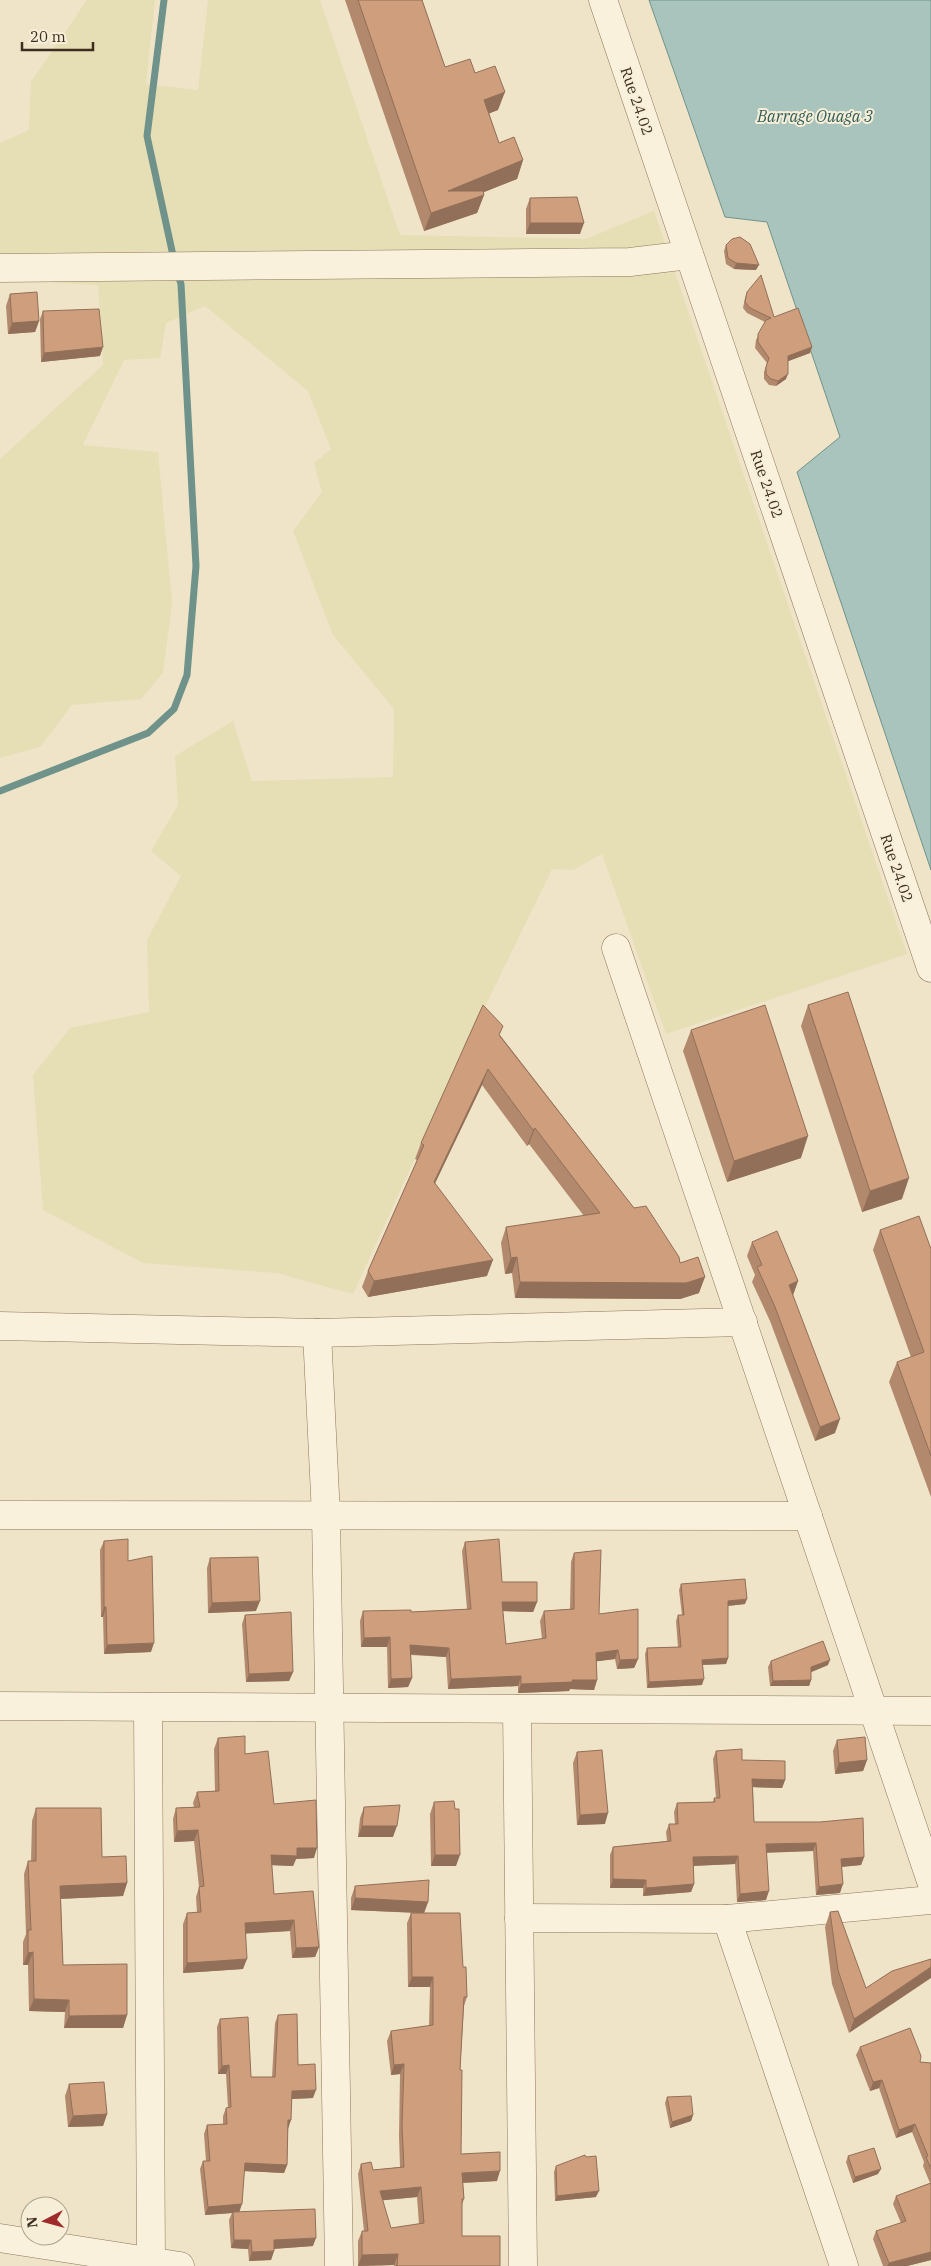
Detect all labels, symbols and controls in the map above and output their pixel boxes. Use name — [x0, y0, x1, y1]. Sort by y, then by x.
scale bar — [22, 20, 94, 52]
text: 20 m — [30, 27, 66, 46]
street label: Rue 24.02 — [616, 64, 658, 138]
water label: Barrage Ouaga 3 — [756, 106, 873, 126]
street label: Rue 24.02 — [746, 447, 788, 521]
street label: Rue 24.02 — [876, 831, 918, 905]
north arrow — [20, 2196, 70, 2246]
text: N — [23, 2216, 42, 2229]

